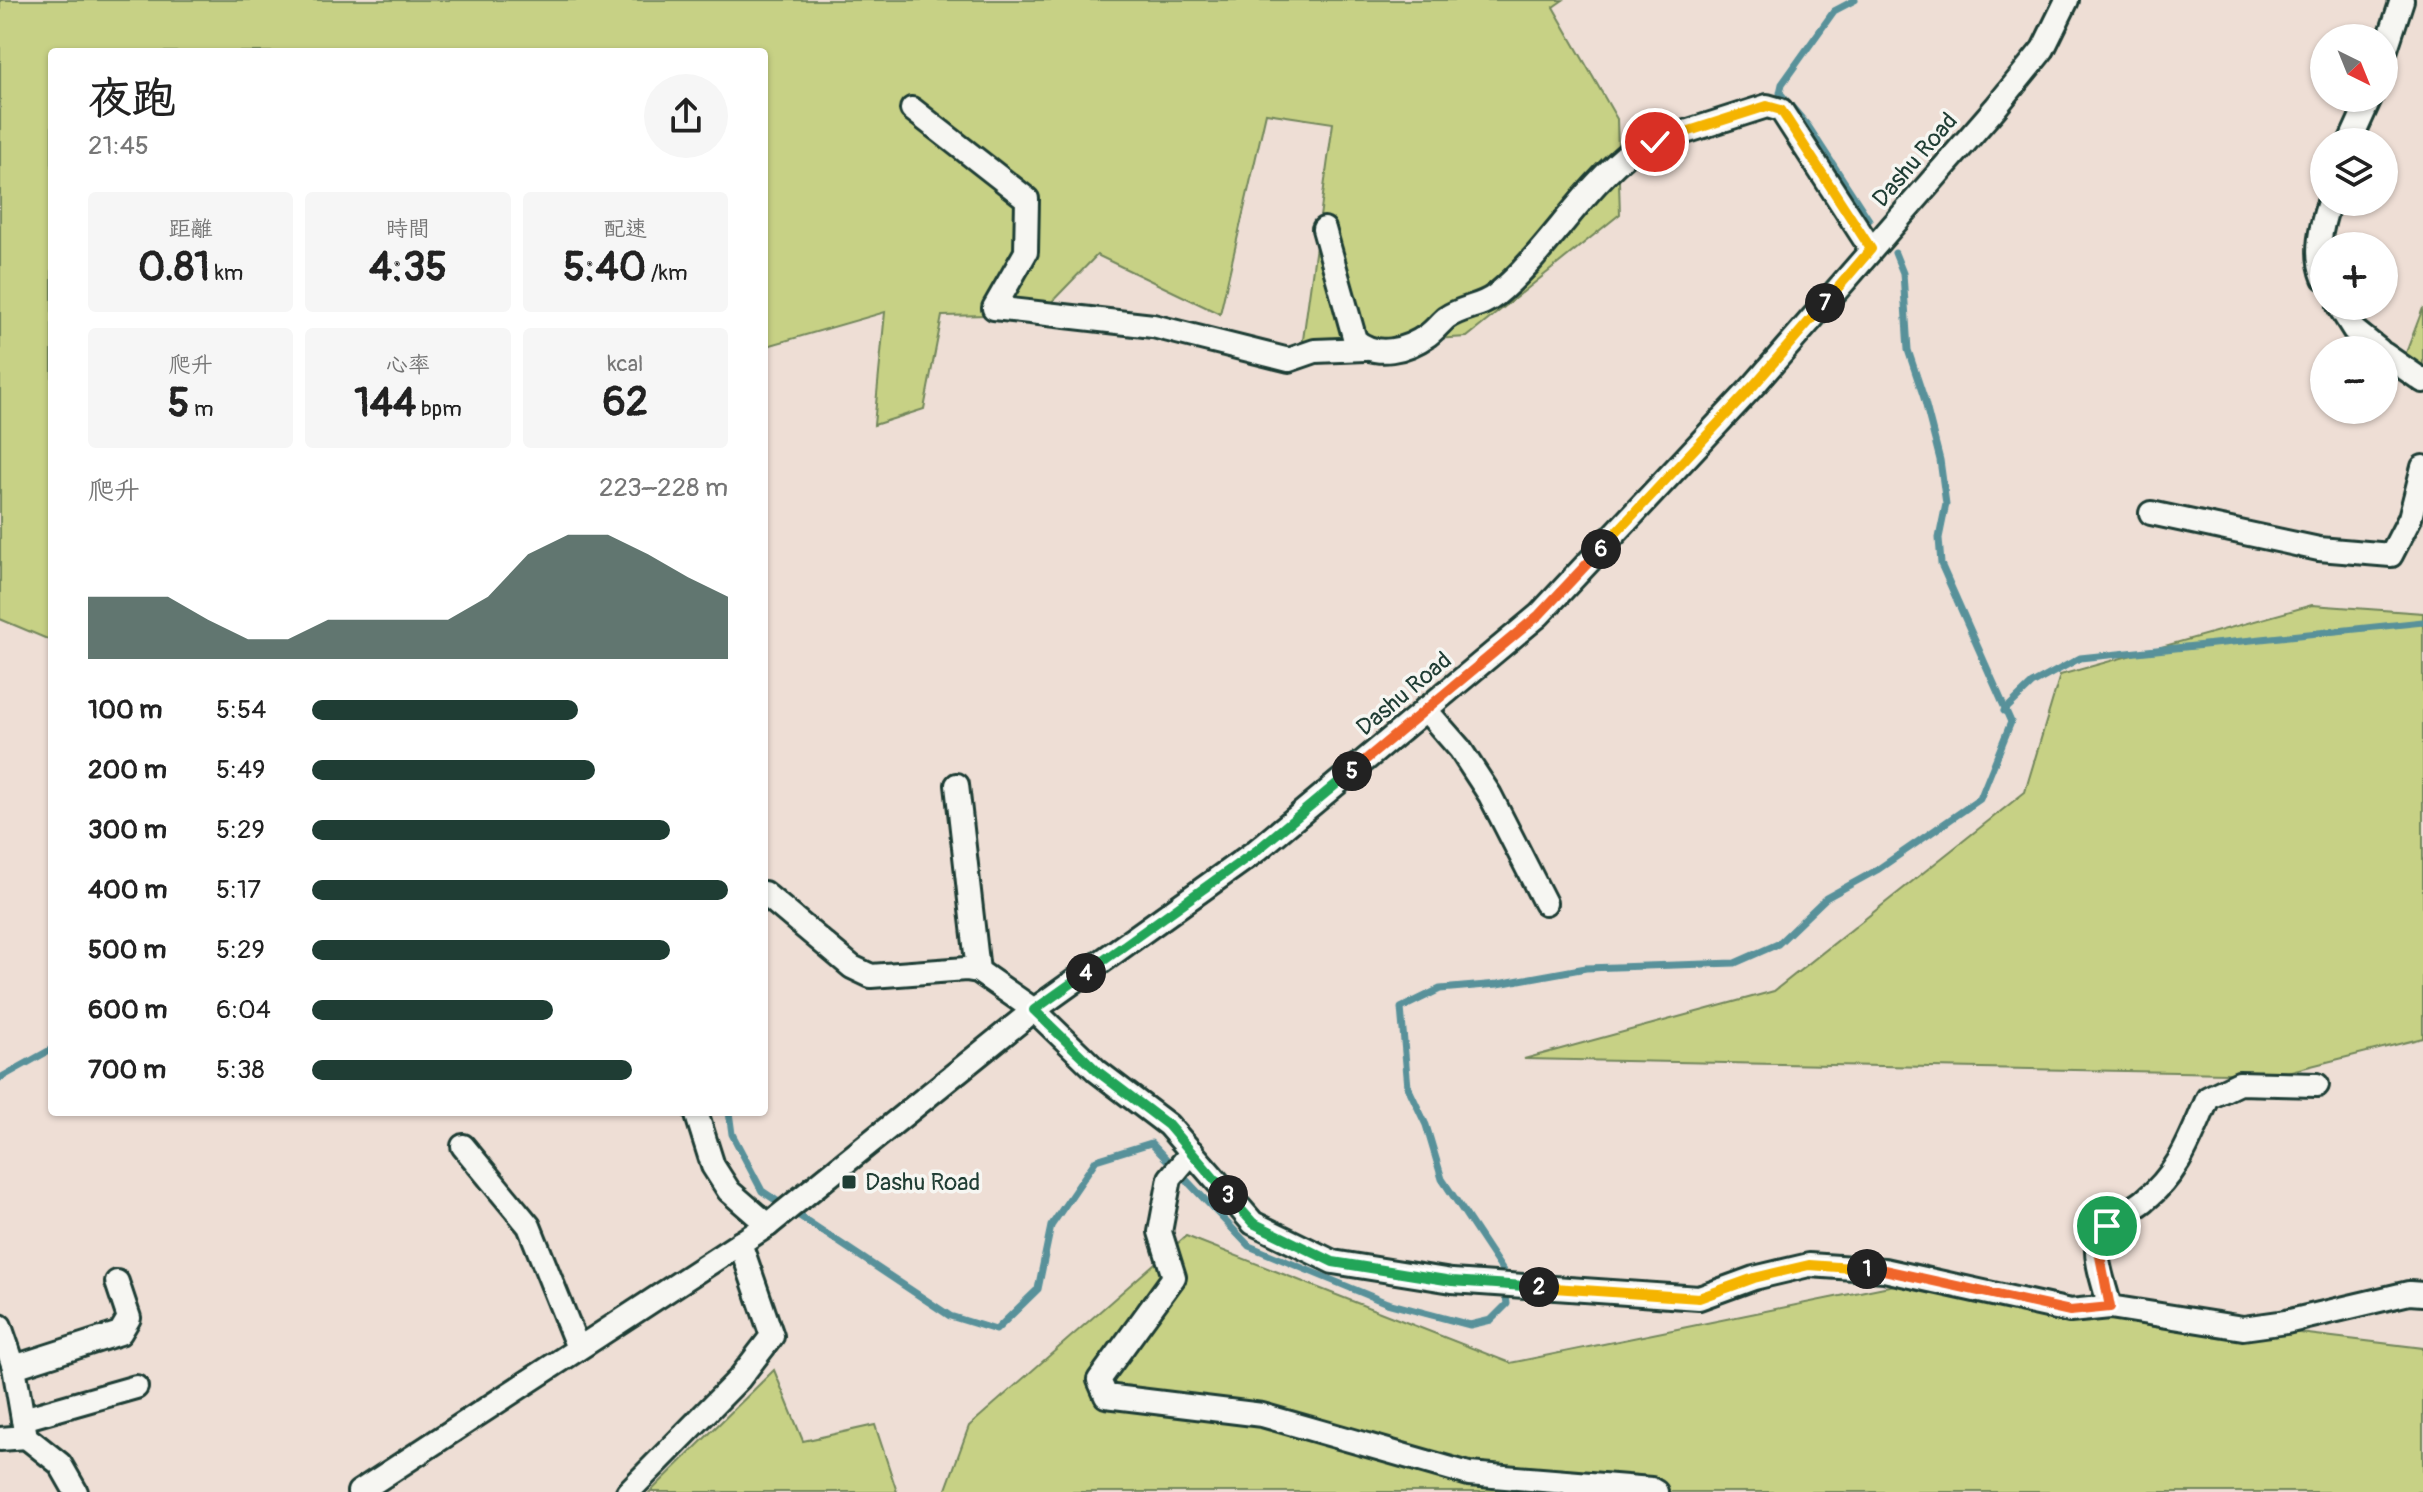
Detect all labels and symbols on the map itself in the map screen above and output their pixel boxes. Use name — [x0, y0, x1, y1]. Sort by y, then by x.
north arrow — [2310, 24, 2398, 112]
street label: Dashu Road — [1866, 107, 1964, 213]
pin — [1621, 108, 1689, 176]
pin: 7 — [1805, 283, 1845, 323]
pin: 6 — [1581, 529, 1621, 569]
street label: Dashu Road — [1351, 646, 1457, 742]
pin: 5 — [1332, 751, 1372, 791]
pin: 4 — [1066, 953, 1106, 993]
place label: Dashu Road — [865, 1168, 980, 1197]
marker: Dashu Road — [840, 1173, 858, 1191]
pin: 3 — [1208, 1175, 1248, 1215]
pin — [2073, 1192, 2141, 1260]
pin: 1 — [1847, 1249, 1887, 1289]
pin: 2 — [1519, 1267, 1559, 1307]

